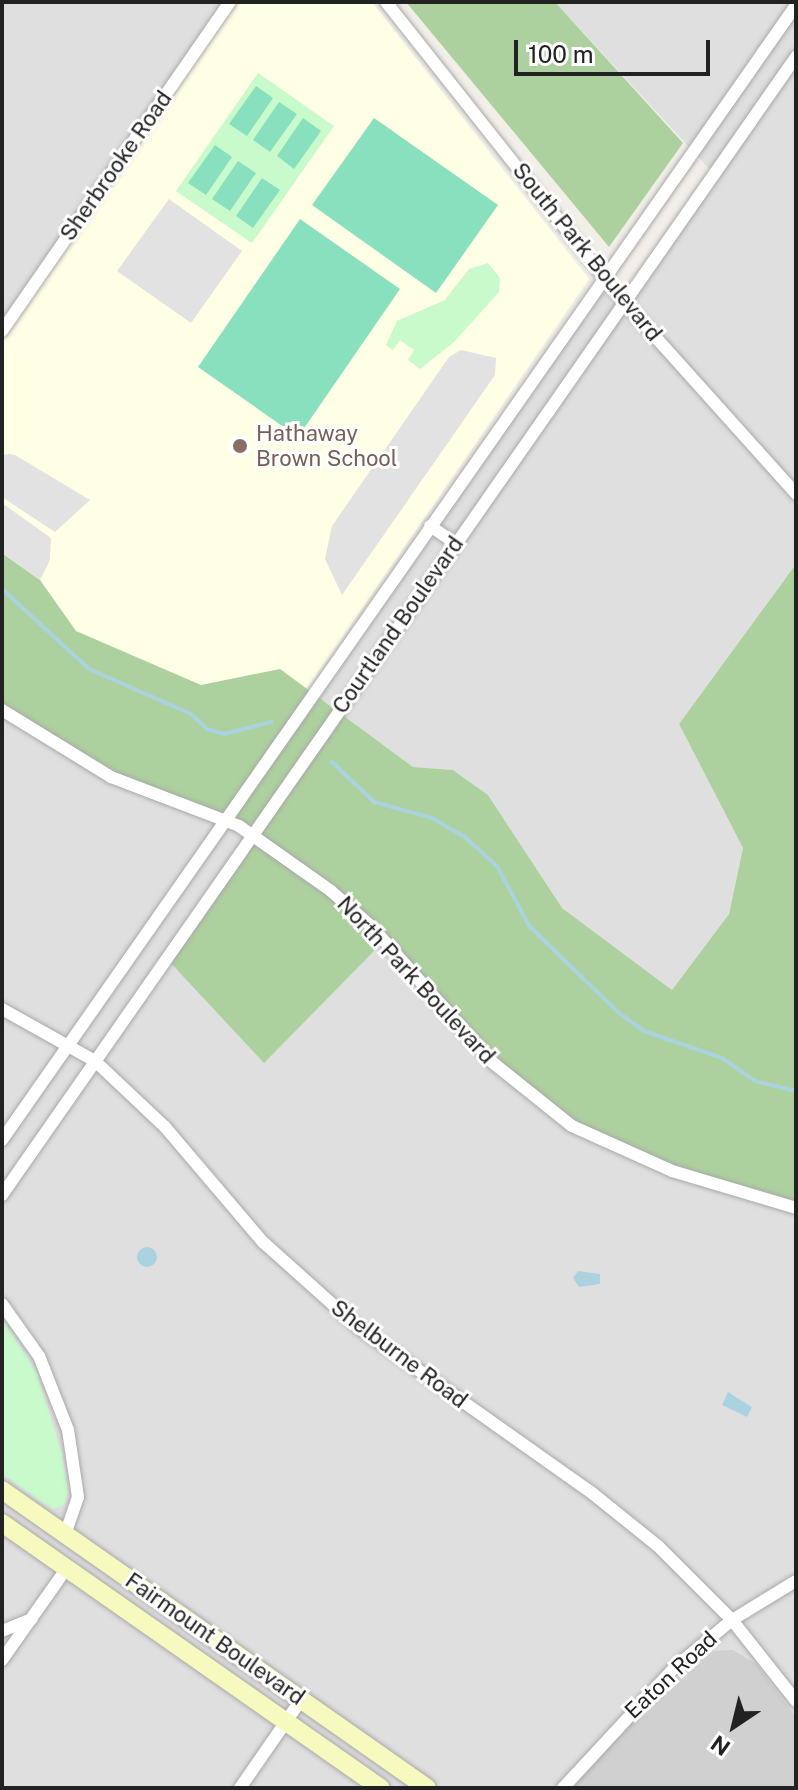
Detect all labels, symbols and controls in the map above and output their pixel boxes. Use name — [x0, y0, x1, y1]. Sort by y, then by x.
scale bar — [518, 24, 714, 74]
text: 100 m — [528, 40, 594, 68]
street label: Sherbrooke Road — [55, 86, 177, 246]
street label: South Park Boulevard — [507, 158, 667, 346]
place label: Hathaway Brown School — [256, 420, 397, 472]
marker: Hathaway Brown School — [231, 437, 249, 455]
street label: Courtland Boulevard — [327, 531, 469, 719]
street label: North Park Boulevard — [332, 891, 500, 1069]
street label: Shelburne Road — [326, 1294, 472, 1414]
street label: Fairmount Boulevard — [120, 1567, 310, 1711]
street label: Eaton Road — [620, 1626, 722, 1724]
north arrow — [694, 1686, 774, 1766]
text: N — [706, 1730, 735, 1761]

